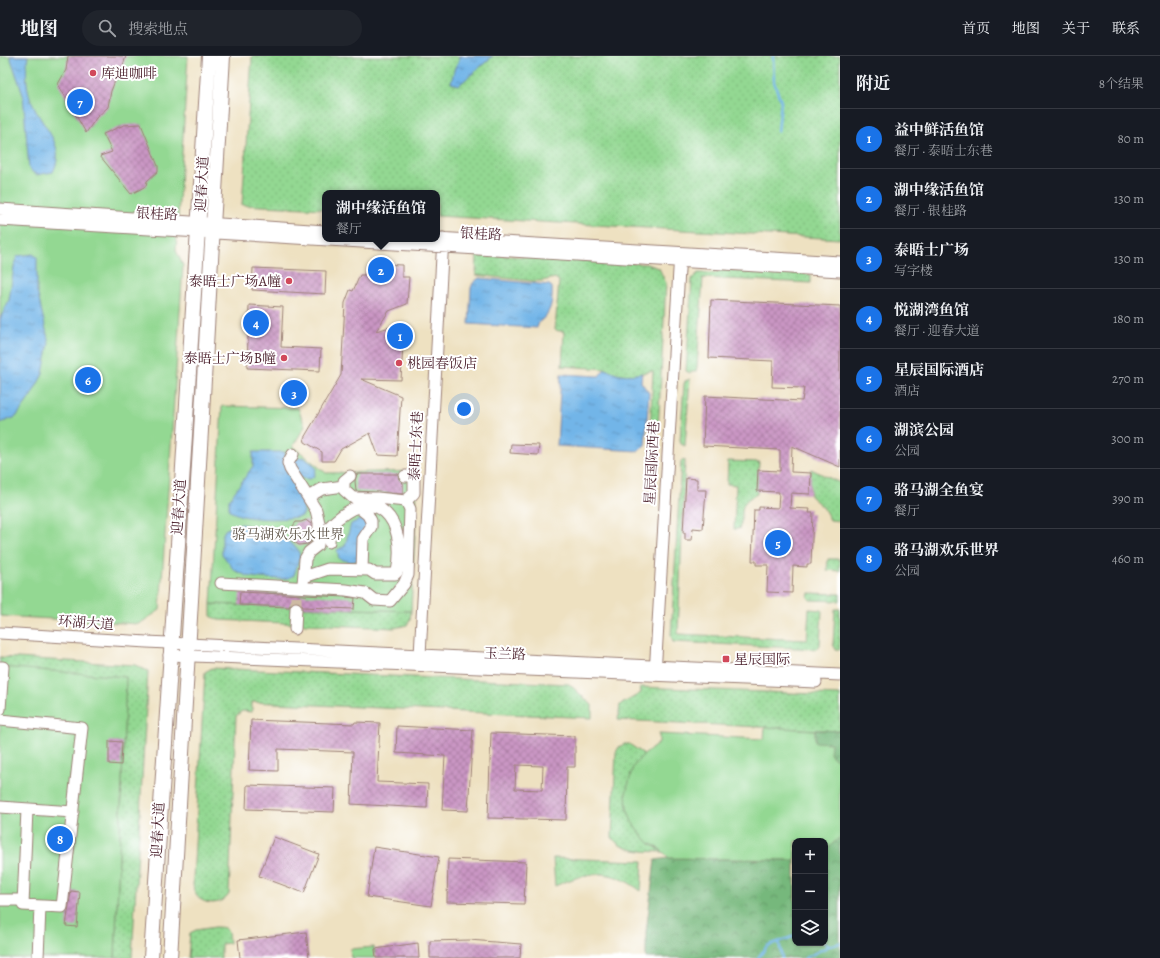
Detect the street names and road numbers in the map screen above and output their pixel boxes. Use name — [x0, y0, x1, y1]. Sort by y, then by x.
street label: 迎春大道 — [191, 156, 213, 212]
street label: 银桂路 — [136, 203, 178, 225]
street label: 银桂路 — [460, 223, 502, 245]
street label: 泰晤士东巷 — [405, 411, 427, 481]
street label: 星辰国际西巷 — [640, 421, 664, 505]
street label: 迎春大道 — [168, 478, 190, 536]
street label: 环湖大道 — [57, 612, 115, 634]
street label: 玉兰路 — [484, 644, 526, 664]
street label: 迎春大道 — [147, 802, 169, 858]

